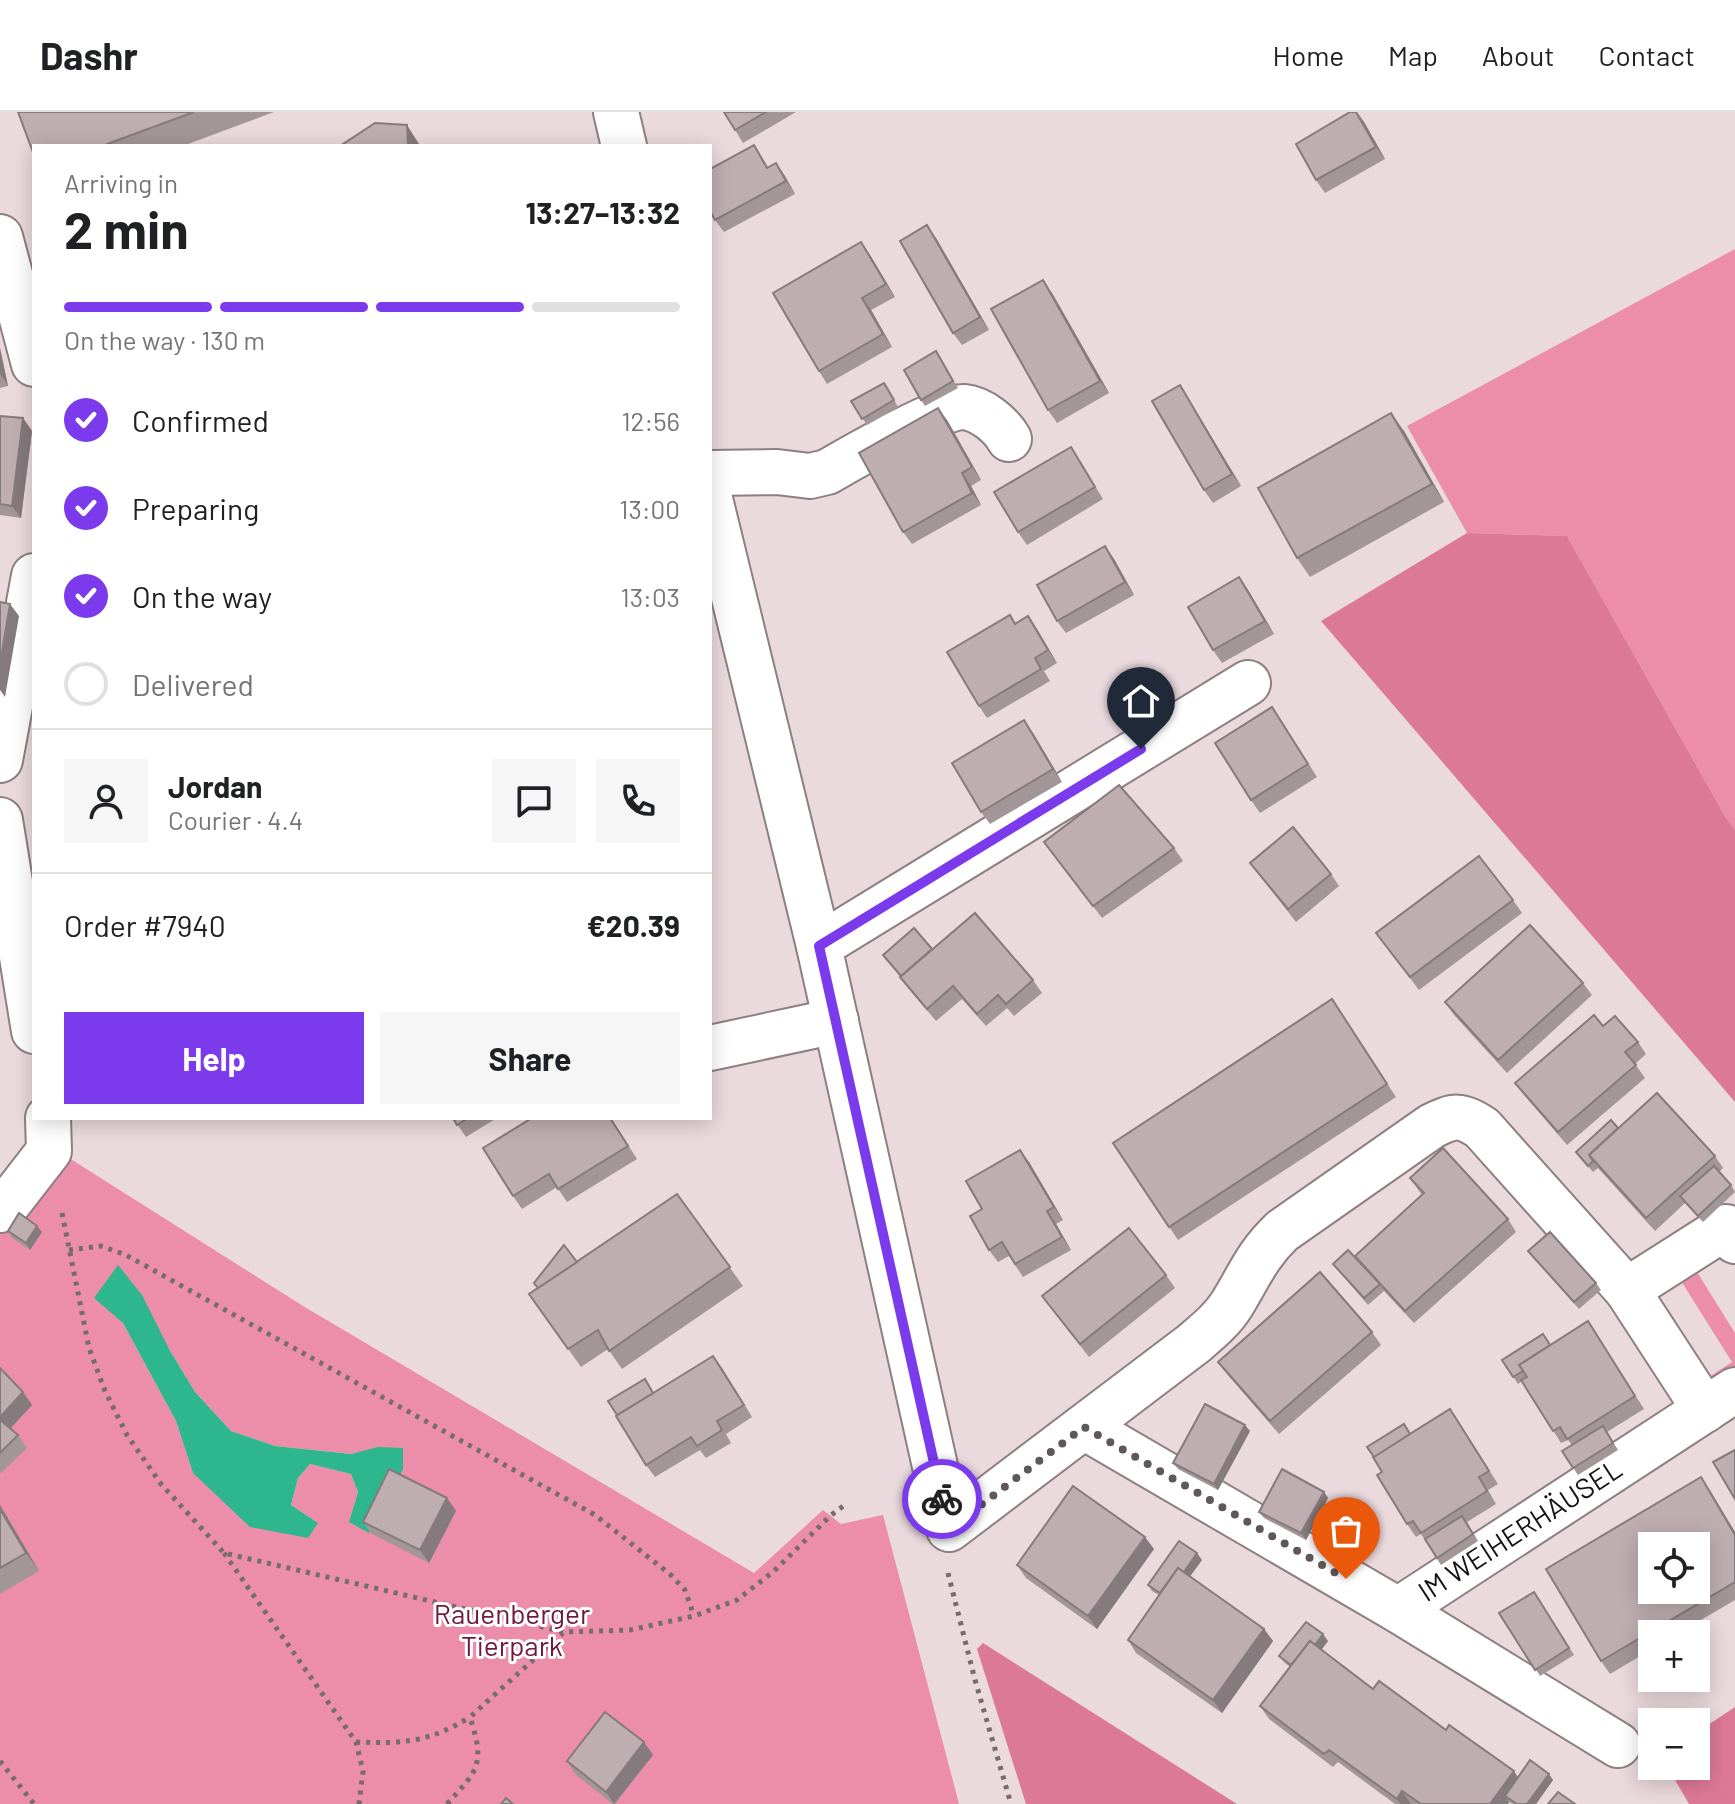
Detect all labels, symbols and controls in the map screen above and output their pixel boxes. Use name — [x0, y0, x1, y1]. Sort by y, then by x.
text: Dashr — [40, 32, 138, 78]
text: Home — [1273, 38, 1344, 72]
text: Map — [1388, 38, 1438, 72]
text: About — [1482, 38, 1554, 72]
text: Contact — [1598, 38, 1695, 72]
text: Arriving in — [64, 167, 178, 198]
text: 13:27–13:32 — [526, 194, 680, 230]
text: 2 min — [64, 197, 189, 259]
text: On the way · 130 m — [64, 324, 265, 355]
icon: check — [64, 398, 108, 442]
text: Confirmed — [132, 402, 269, 438]
text: 12:56 — [621, 405, 680, 436]
icon: check — [64, 486, 108, 530]
text: Preparing — [132, 490, 259, 526]
text: 13:00 — [619, 493, 680, 524]
icon: check — [64, 574, 108, 618]
text: On the way — [132, 578, 272, 614]
text: 13:03 — [621, 581, 680, 612]
text: Delivered — [132, 666, 254, 702]
pin — [1107, 667, 1175, 749]
icon: home — [1119, 679, 1163, 723]
button: person — [64, 759, 148, 843]
button: chat — [492, 759, 576, 843]
button: phone — [596, 759, 680, 843]
text: Jordan — [168, 768, 263, 804]
text: Courier · 4.4 — [168, 804, 303, 835]
text: Order #7940 — [64, 907, 226, 943]
text: €20.39 — [587, 907, 680, 943]
button: Help — [64, 1012, 364, 1104]
button: Share — [380, 1012, 680, 1104]
street label: IM WEIHERHÄUSEL — [1411, 1451, 1628, 1608]
courier — [902, 1459, 982, 1539]
icon: bike — [920, 1477, 964, 1521]
pin — [1312, 1497, 1380, 1579]
icon: bag — [1324, 1509, 1368, 1553]
map controls — [1638, 1532, 1710, 1780]
button: locate — [1638, 1532, 1710, 1604]
park label: Rauenberger Tierpark — [434, 1596, 590, 1662]
button: + — [1638, 1620, 1710, 1692]
button: − — [1638, 1708, 1710, 1780]

